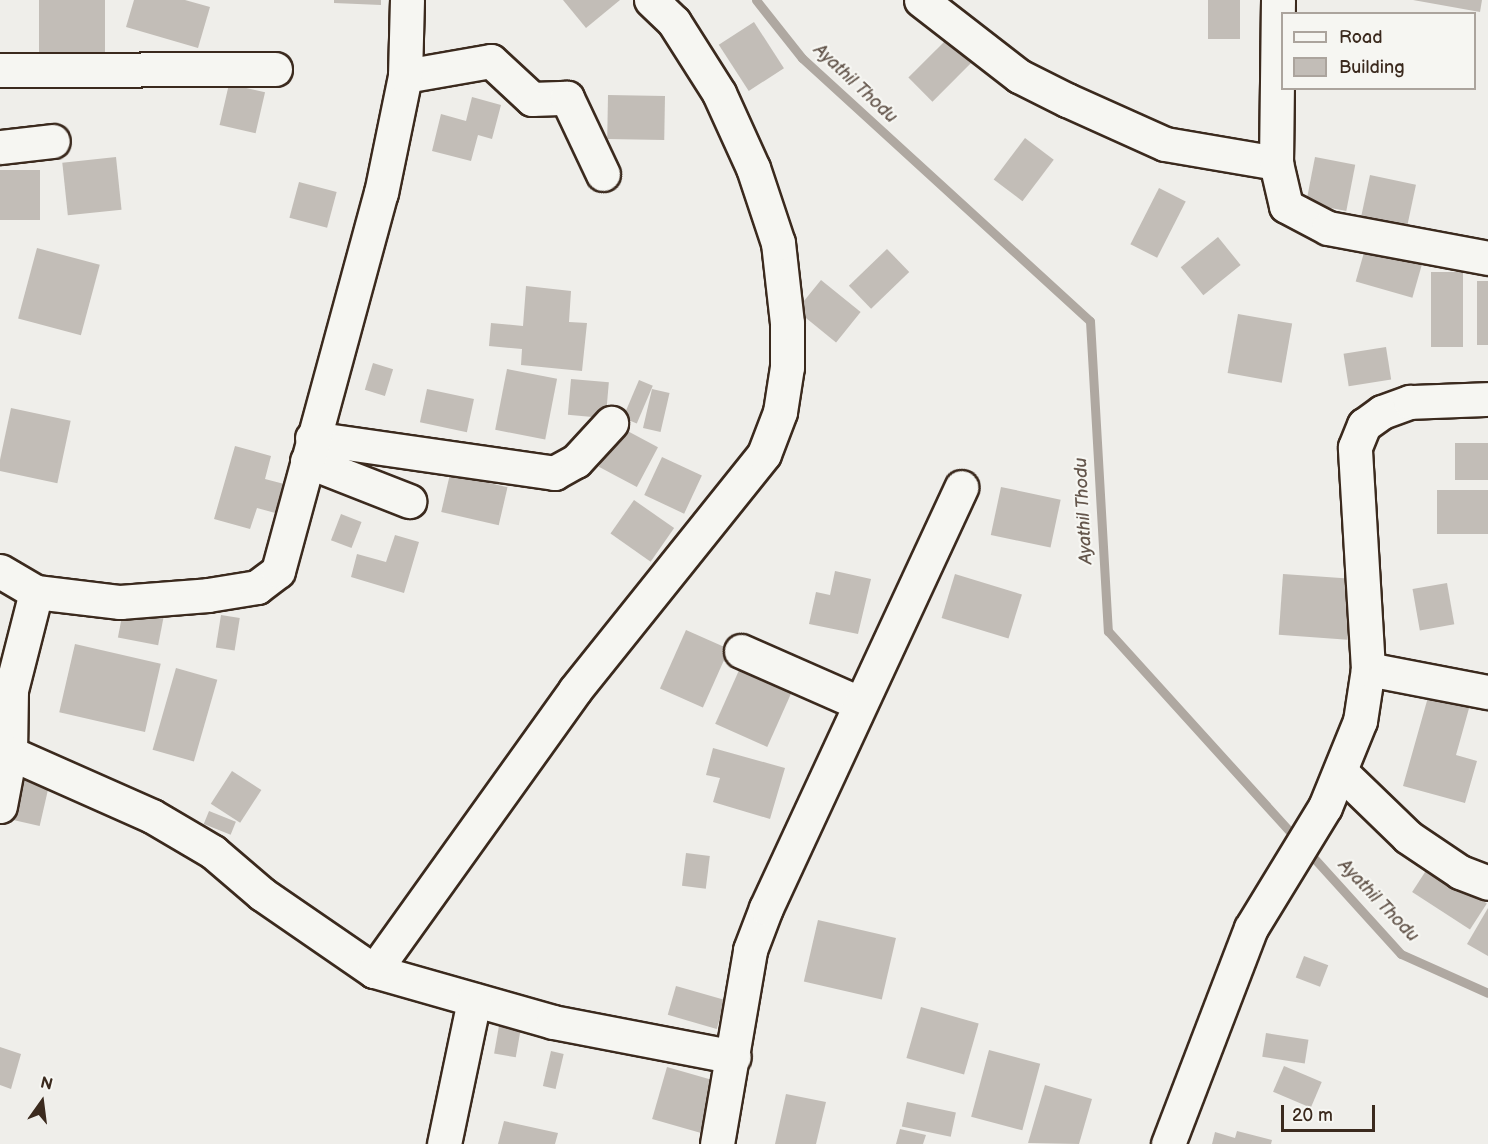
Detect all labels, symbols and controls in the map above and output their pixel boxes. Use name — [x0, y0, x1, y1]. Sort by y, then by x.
legend — [1281, 12, 1476, 90]
text: Road — [1339, 27, 1383, 48]
water label: Ayathil Thodu — [808, 40, 902, 128]
text: Building — [1339, 57, 1405, 78]
water label: Ayathil Thodu — [1070, 457, 1098, 565]
water label: Ayathil Thodu — [1333, 855, 1423, 947]
north arrow — [12, 1072, 72, 1132]
text: N — [38, 1073, 55, 1095]
scale bar — [1284, 1093, 1378, 1131]
text: 20 m — [1292, 1105, 1333, 1126]

